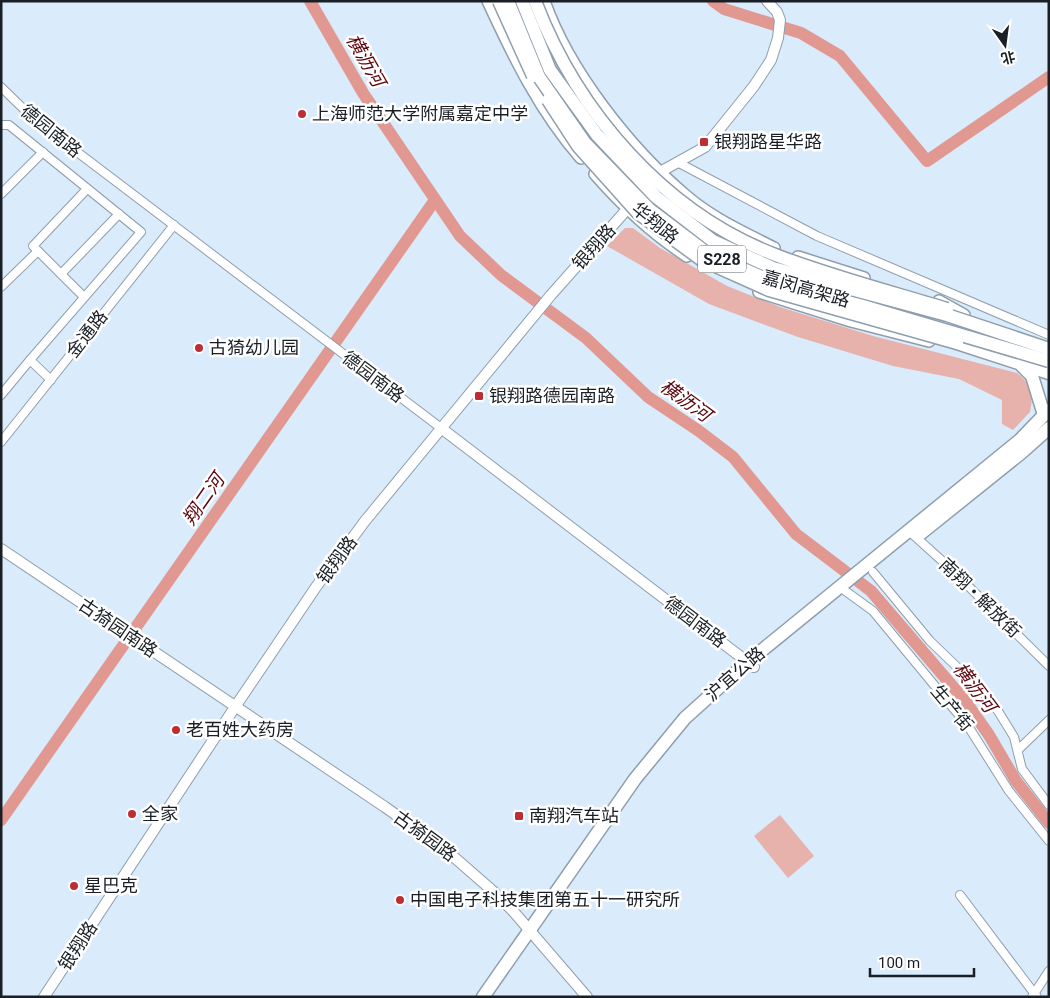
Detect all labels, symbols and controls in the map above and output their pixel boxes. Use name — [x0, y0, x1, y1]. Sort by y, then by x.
north arrow — [980, 20, 1030, 70]
water label: 横沥河 — [341, 30, 392, 94]
text: 北 — [999, 48, 1017, 67]
street label: 德园南路 — [17, 100, 86, 161]
place label: 上海师范大学附属嘉定中学 — [312, 103, 528, 124]
marker: 上海师范大学附属嘉定中学 — [296, 108, 308, 120]
place label: 银翔路星华路 — [714, 131, 822, 152]
marker: 银翔路星华路 — [698, 136, 710, 148]
street label: 华翔路 — [628, 197, 683, 248]
street label: 银翔路 — [568, 220, 619, 274]
road number: S228 — [698, 245, 746, 272]
street label: 嘉闵高架路 — [760, 266, 852, 311]
street label: 金通路 — [62, 306, 112, 361]
place label: 古猗幼儿园 — [209, 337, 299, 358]
marker: 古猗幼儿园 — [193, 342, 205, 354]
street label: 德园南路 — [338, 347, 408, 407]
water label: 横沥河 — [656, 374, 719, 429]
place label: 银翔路德园南路 — [489, 385, 615, 406]
marker: 银翔路德园南路 — [473, 390, 485, 402]
water label: 翔二河 — [178, 466, 231, 529]
street label: 银翔路 — [312, 532, 361, 588]
street label: 南翔 • 解放街 — [935, 554, 1025, 642]
street label: 德园南路 — [660, 592, 730, 652]
street label: 古猗园南路 — [75, 594, 161, 661]
street label: 沪宜公路 — [701, 642, 769, 705]
water label: 横沥河 — [948, 658, 1003, 720]
street label: 生产街 — [927, 680, 978, 735]
place label: 老百姓大药房 — [186, 719, 294, 740]
marker: 老百姓大药房 — [170, 724, 182, 736]
place label: 全家 — [142, 803, 178, 824]
place label: 南翔汽车站 — [529, 805, 619, 826]
street label: 古猗园路 — [390, 806, 461, 865]
marker: 全家 — [126, 808, 138, 820]
marker: 南翔汽车站 — [513, 810, 525, 822]
place label: 星巴克 — [84, 875, 138, 896]
marker: 星巴克 — [68, 880, 80, 892]
place label: 中国电子科技集团第五十一研究所 — [410, 889, 680, 910]
marker: 中国电子科技集团第五十一研究所 — [394, 894, 406, 906]
street label: 银翔路 — [54, 917, 101, 974]
scale bar — [870, 946, 974, 978]
text: 100 m — [878, 954, 920, 972]

